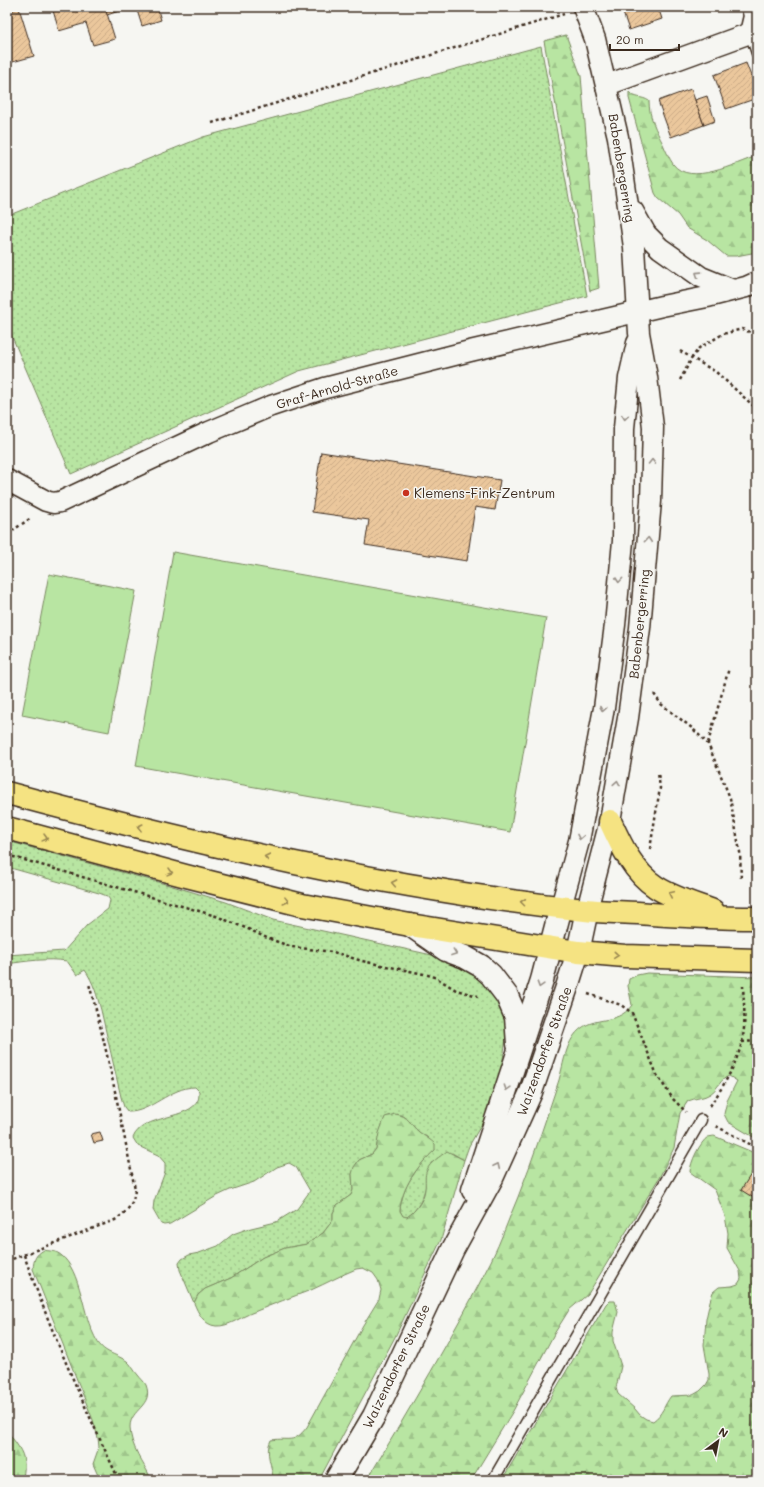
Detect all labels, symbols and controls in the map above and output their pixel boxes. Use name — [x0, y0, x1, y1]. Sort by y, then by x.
scale bar — [610, 26, 679, 52]
text: 20 m — [616, 31, 644, 47]
street label: Babenbergerring — [606, 112, 639, 224]
one-way arrow — [695, 272, 702, 279]
street label: Graf-Arnold-Straße — [274, 361, 400, 412]
one-way arrow — [621, 414, 630, 420]
one-way arrow — [648, 459, 656, 465]
place label: Klemens-Fink-Zentrum — [414, 484, 555, 501]
marker: Klemens-Fink-Zentrum — [401, 488, 411, 498]
one-way arrow — [643, 537, 652, 543]
street label: Babenbergerring — [624, 568, 653, 679]
one-way arrow — [615, 577, 624, 583]
one-way arrow — [599, 706, 608, 712]
one-way arrow — [612, 780, 621, 786]
one-way arrow — [137, 824, 143, 832]
one-way arrow — [41, 833, 48, 842]
one-way arrow — [576, 834, 584, 840]
one-way arrow — [263, 854, 270, 862]
one-way arrow — [166, 867, 173, 876]
one-way arrow — [391, 879, 397, 887]
one-way arrow — [667, 891, 674, 899]
one-way arrow — [283, 897, 289, 905]
one-way arrow — [519, 898, 526, 907]
one-way arrow — [451, 949, 458, 957]
one-way arrow — [613, 951, 619, 960]
one-way arrow — [536, 981, 545, 988]
street label: Waizendorfer Straße — [512, 984, 575, 1118]
one-way arrow — [503, 1084, 512, 1091]
one-way arrow — [492, 1162, 500, 1170]
street label: Waizendorfer Straße — [358, 1301, 433, 1431]
north arrow — [698, 1421, 738, 1461]
text: N — [716, 1424, 731, 1441]

